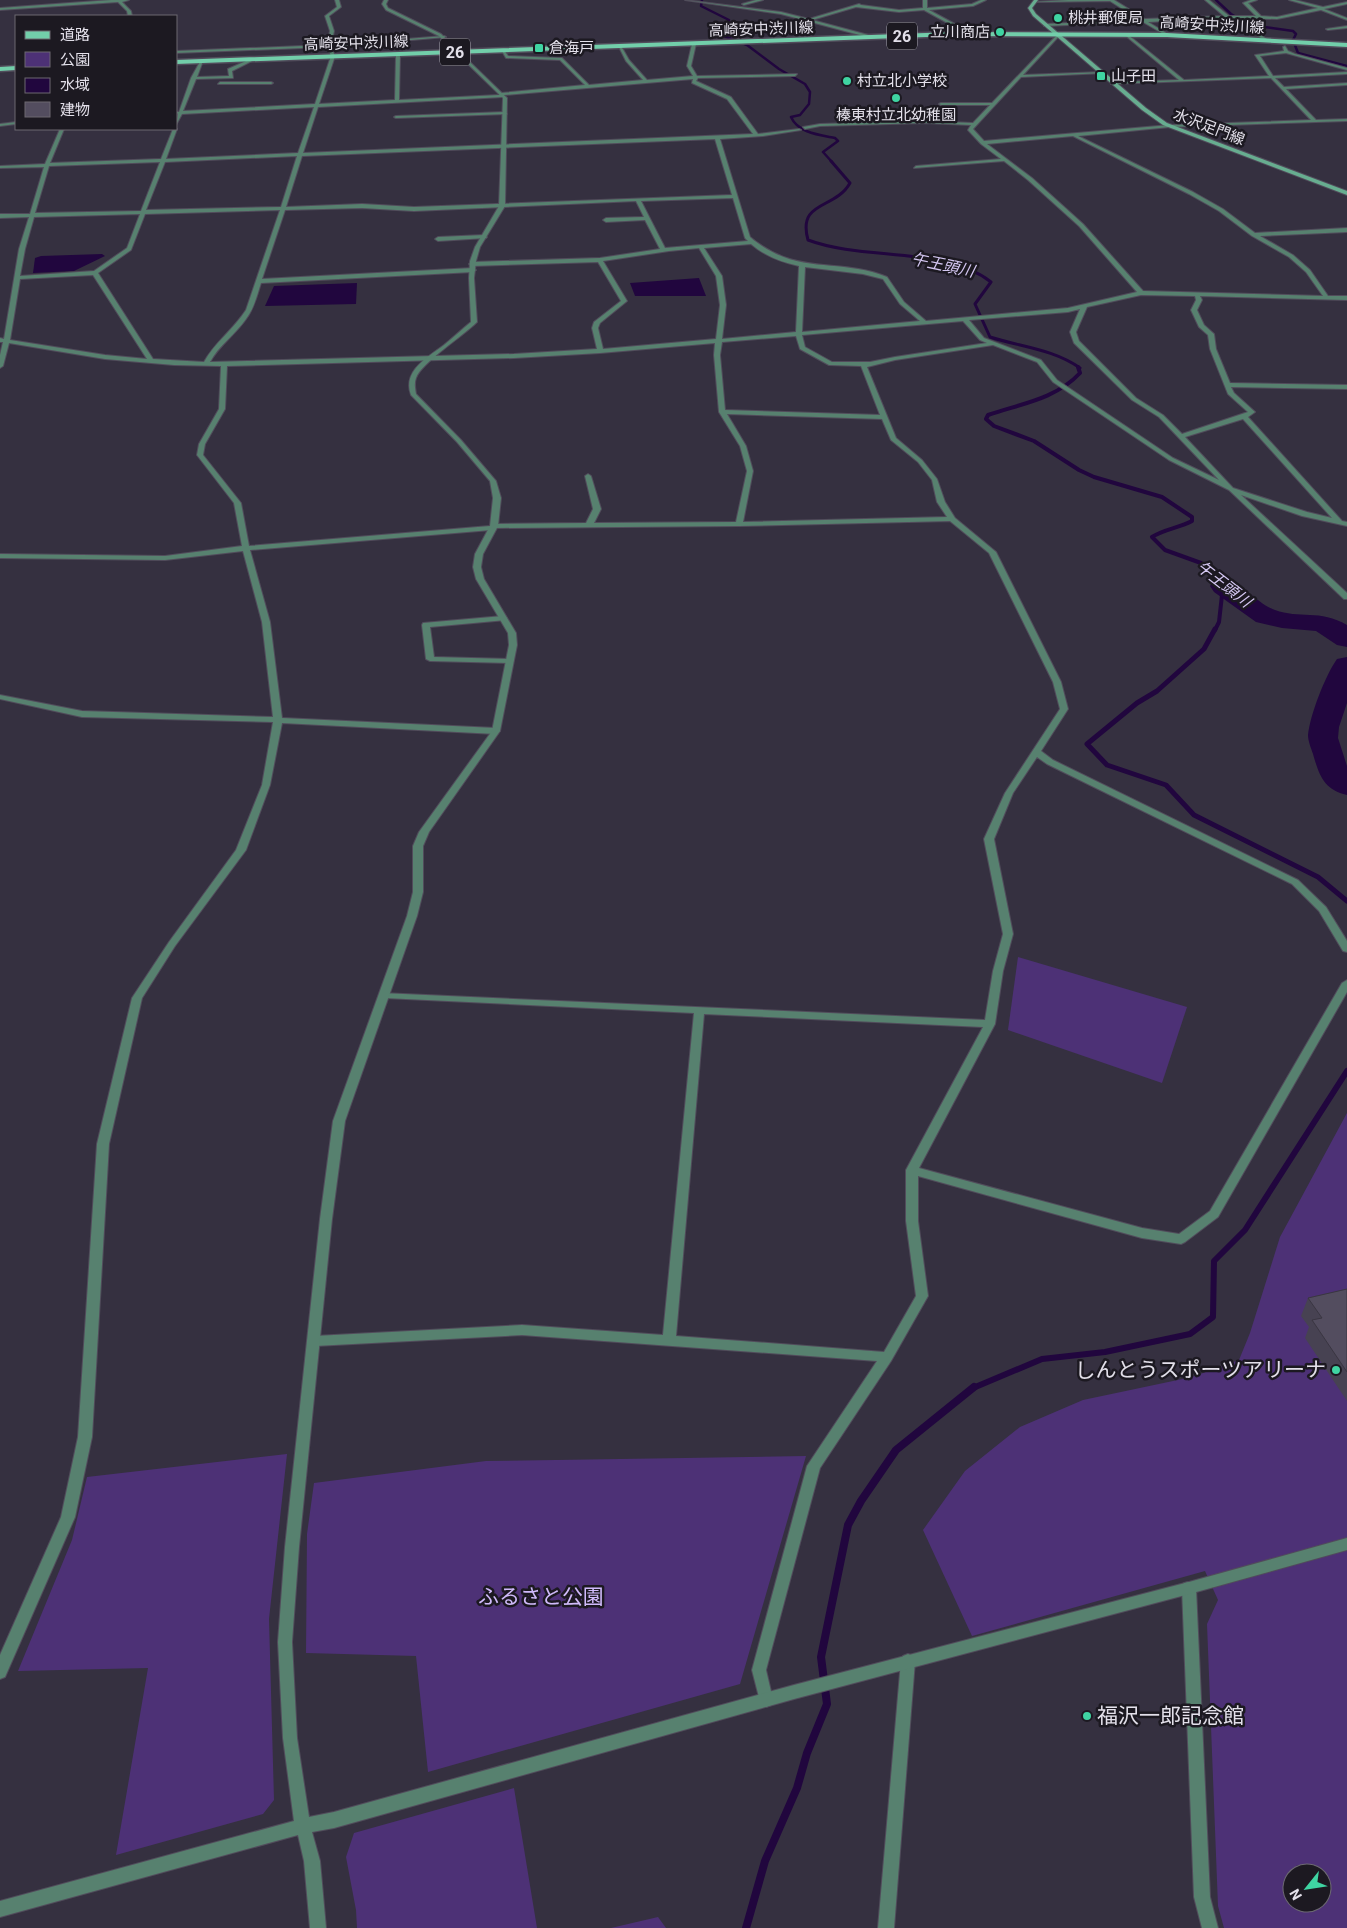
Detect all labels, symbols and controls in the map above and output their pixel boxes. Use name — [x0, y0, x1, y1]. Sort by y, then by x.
place label: 桃井郵便局 — [1068, 9, 1143, 27]
marker: 桃井郵便局 — [1052, 12, 1064, 24]
street label: 高崎安中渋川線 — [1159, 13, 1265, 37]
legend — [15, 15, 178, 130]
street label: 高崎安中渋川線 — [708, 18, 814, 40]
road number: 26 — [887, 22, 917, 50]
place label: 立川商店 — [930, 23, 990, 41]
text: 道路 — [60, 26, 90, 44]
marker: 立川商店 — [994, 26, 1006, 38]
street label: 高崎安中渋川線 — [303, 32, 409, 54]
road number: 26 — [440, 38, 470, 66]
place label: 倉海戸 — [549, 39, 594, 57]
marker: 倉海戸 — [533, 42, 545, 54]
text: 公園 — [60, 51, 90, 69]
place label: 山子田 — [1111, 67, 1156, 85]
marker: 山子田 — [1095, 70, 1107, 82]
place label: 村立北小学校 — [857, 72, 947, 90]
marker: 村立北小学校 — [841, 75, 853, 87]
text: 水域 — [60, 76, 90, 94]
marker: 榛東村立北幼稚園 — [890, 92, 902, 104]
text: 建物 — [60, 101, 90, 119]
street label: 水沢足門線 — [1171, 105, 1247, 149]
place label: 榛東村立北幼稚園 — [836, 106, 956, 124]
water label: 午王頭川 — [910, 249, 978, 281]
water label: 午王頭川 — [1193, 557, 1257, 612]
place label: しんとうスポーツアリーナ — [1074, 1358, 1326, 1382]
marker: しんとうスポーツアリーナ — [1330, 1364, 1342, 1376]
park label: ふるさと公園 — [478, 1585, 604, 1609]
place label: 福沢一郎記念館 — [1097, 1704, 1244, 1728]
marker: 福沢一郎記念館 — [1081, 1710, 1093, 1722]
north arrow — [1282, 1863, 1332, 1913]
text: N — [1286, 1886, 1305, 1903]

